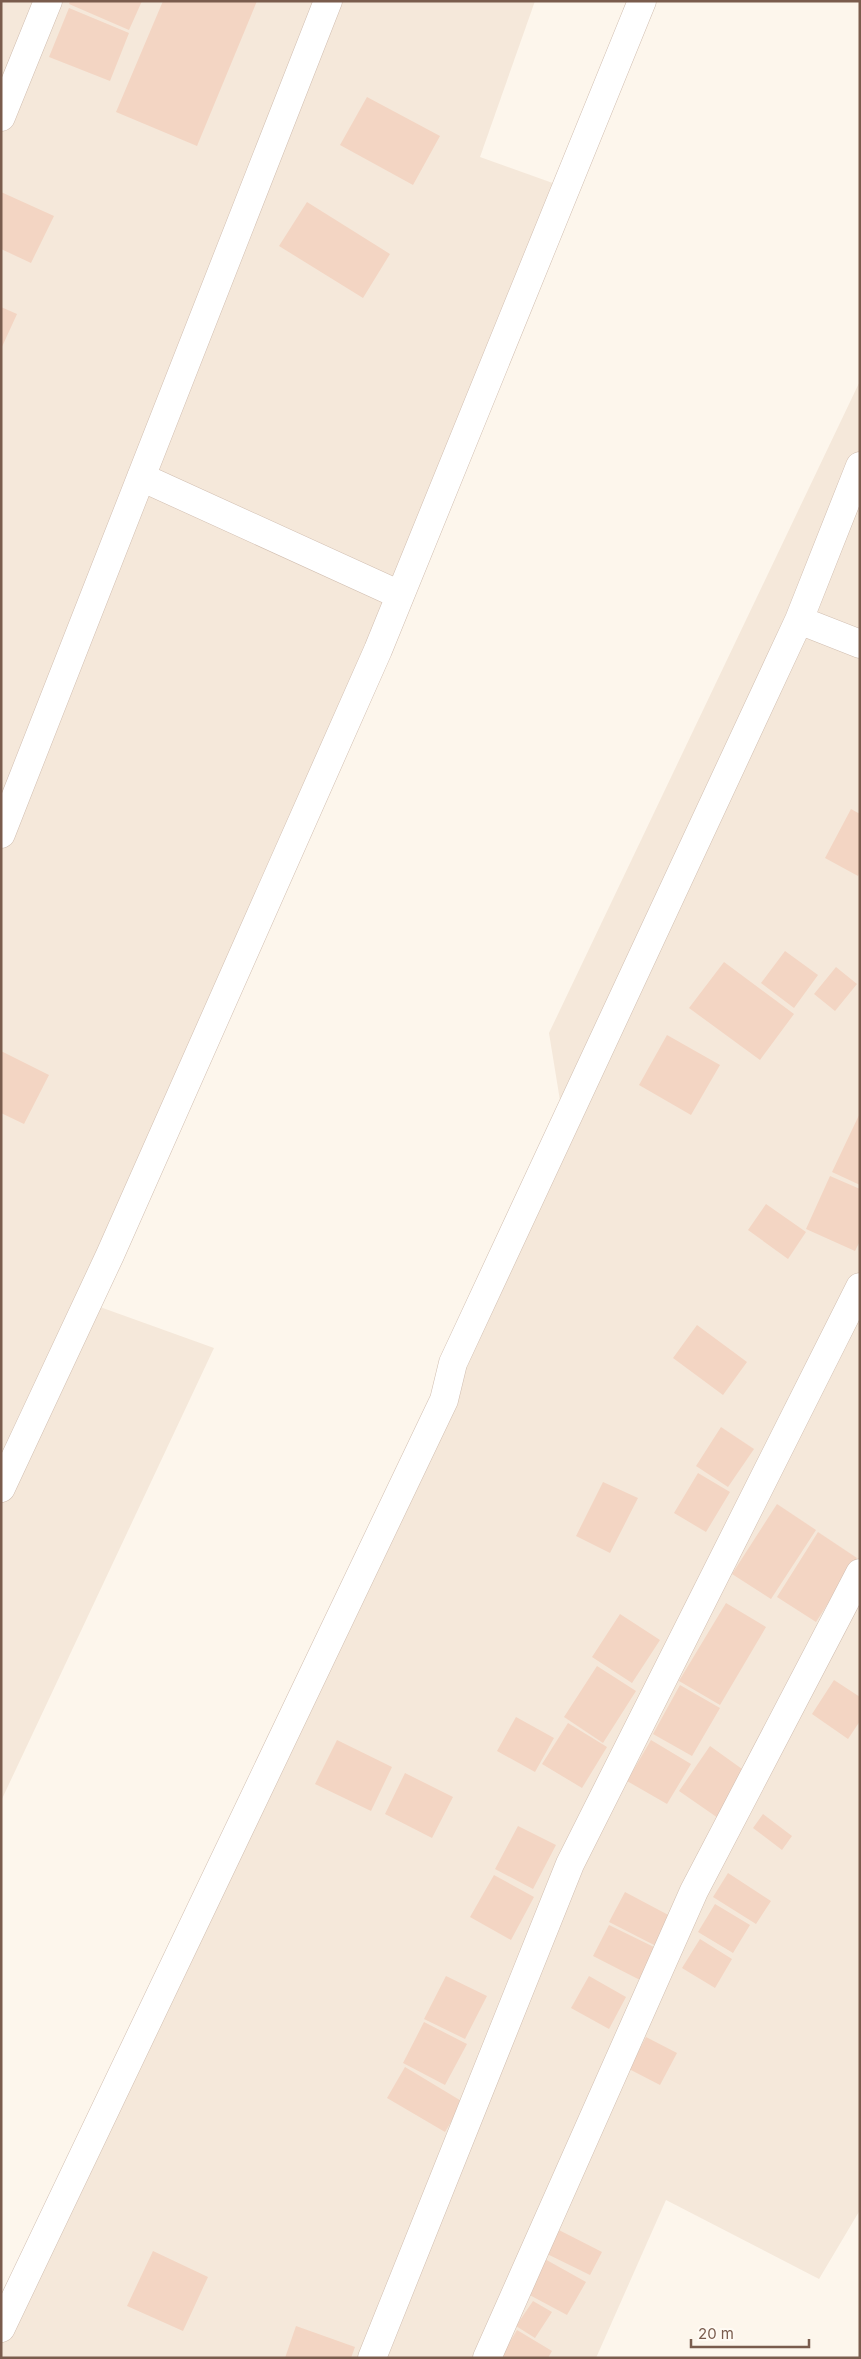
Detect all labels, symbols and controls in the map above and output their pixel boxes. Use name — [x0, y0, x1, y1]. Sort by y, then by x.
scale bar — [691, 2316, 808, 2348]
text: 20 m — [698, 2324, 734, 2343]

